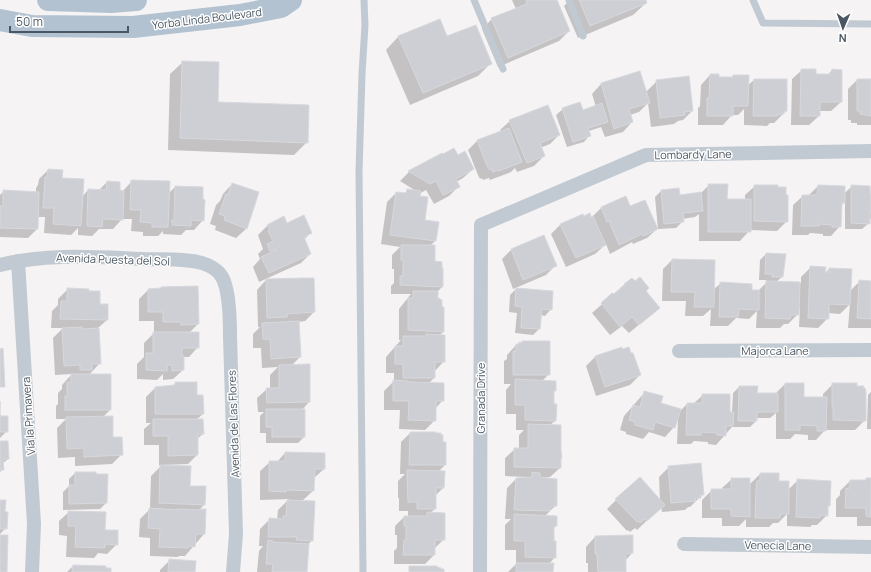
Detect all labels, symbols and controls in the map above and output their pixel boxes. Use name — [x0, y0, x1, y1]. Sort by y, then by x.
street label: Yorba Linda Boulevard — [151, 4, 263, 32]
scale bar — [10, 8, 128, 34]
north arrow — [823, 8, 863, 48]
text: 50 m — [16, 13, 43, 30]
text: N — [838, 31, 847, 46]
street label: Lombardy Lane — [654, 146, 732, 162]
street label: Avenida Puesta del Sol — [56, 250, 170, 268]
street label: Majorca Lane — [741, 343, 809, 358]
street label: Granada Drive — [473, 362, 488, 433]
street label: Avenida de Las Flores — [224, 370, 242, 478]
street label: Via la Primavera — [18, 376, 38, 456]
street label: Venecia Lane — [745, 537, 812, 553]

